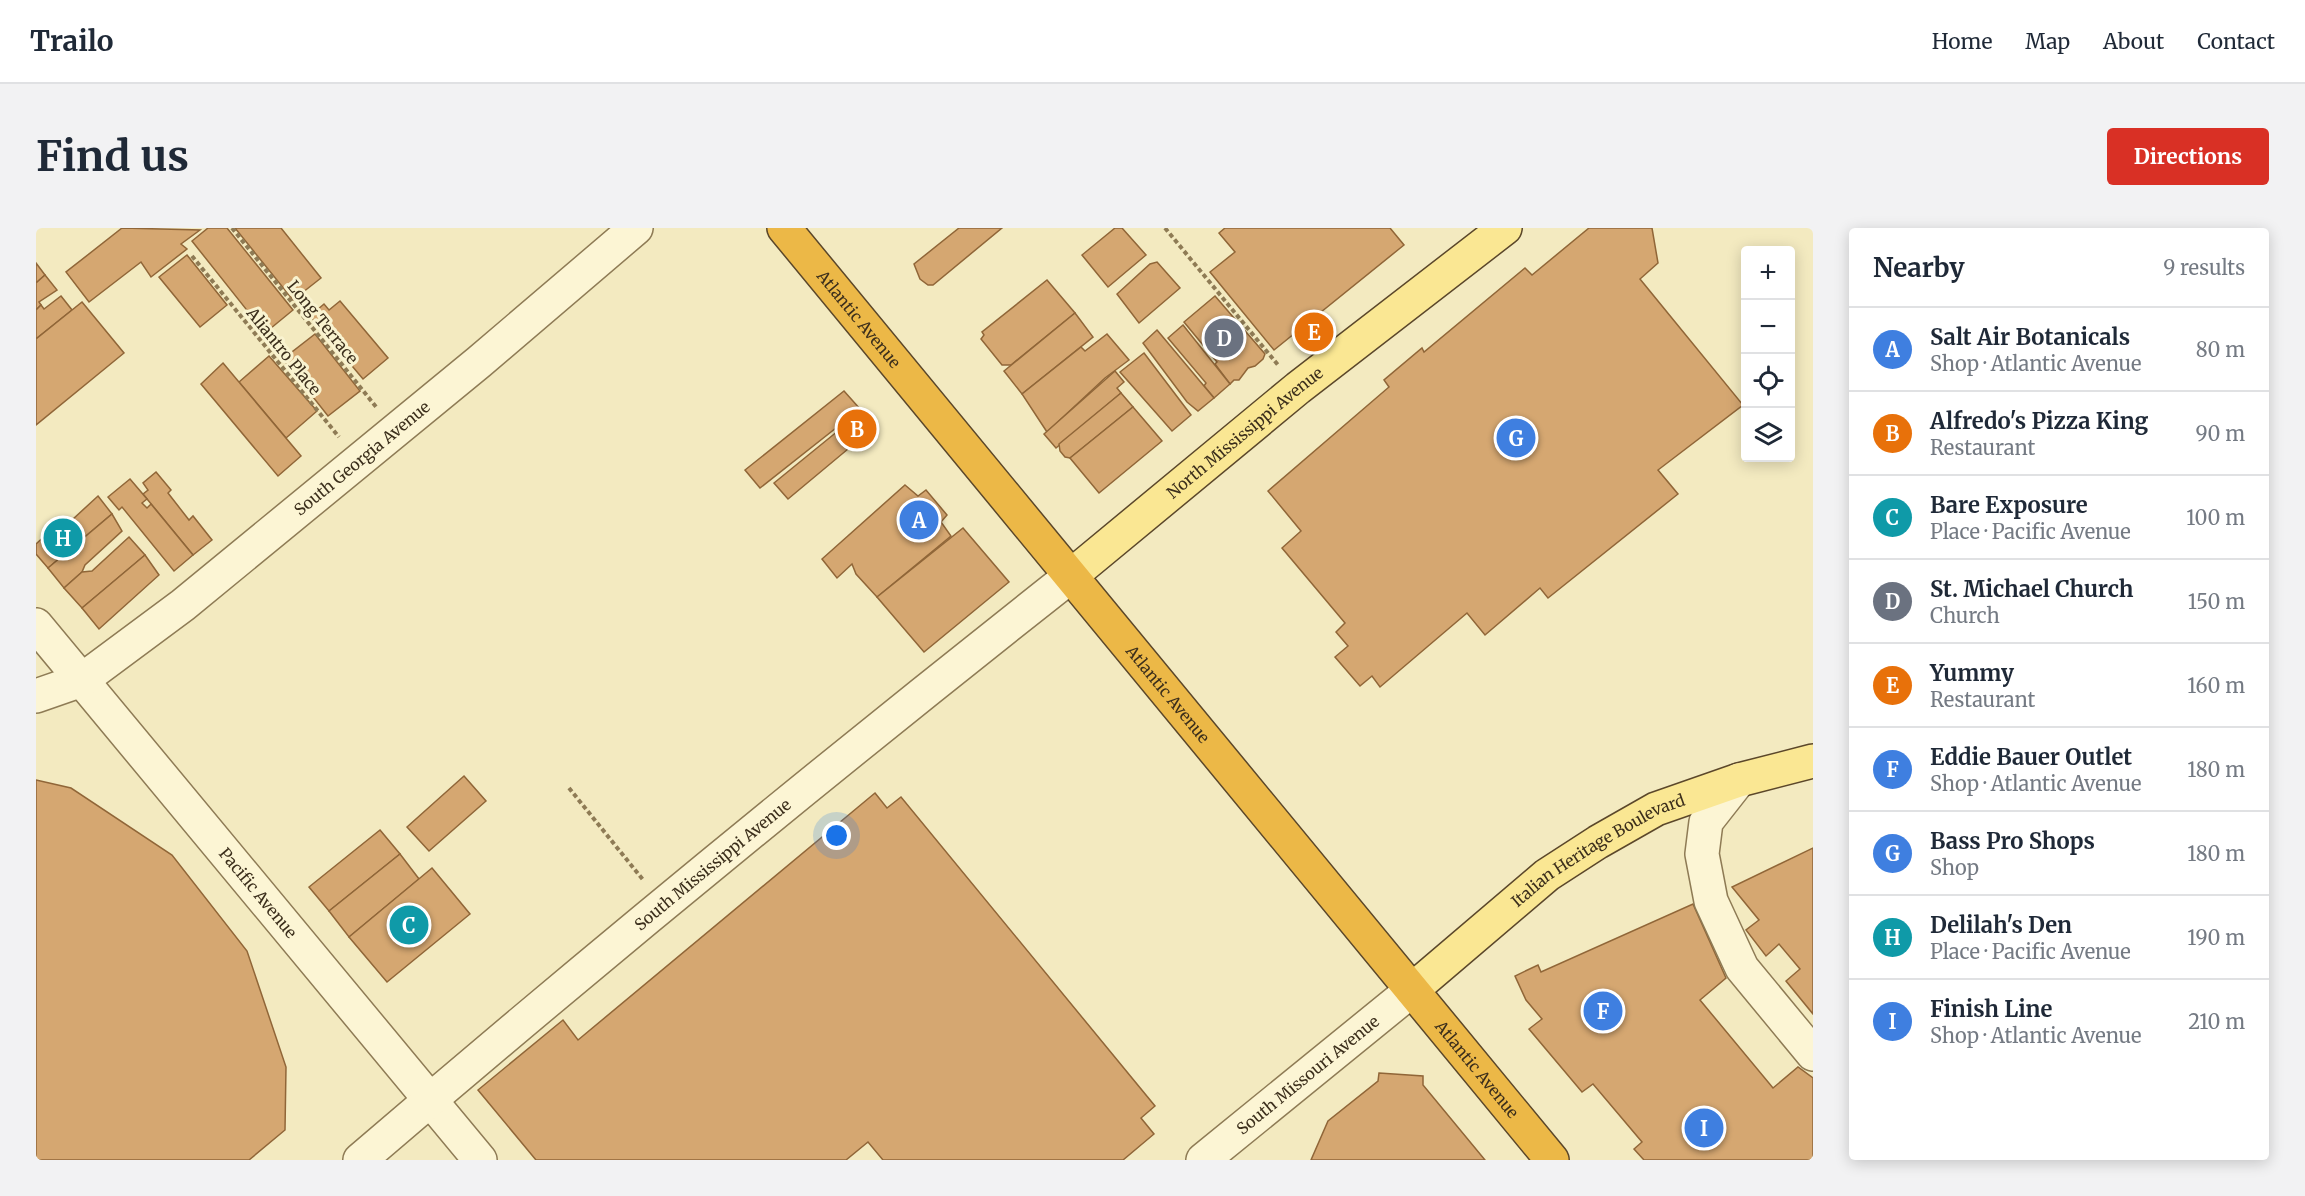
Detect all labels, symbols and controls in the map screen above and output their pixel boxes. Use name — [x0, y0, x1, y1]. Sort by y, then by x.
text: Trailo — [30, 23, 114, 59]
text: Home — [1932, 28, 1992, 55]
text: Map — [2025, 28, 2070, 55]
text: About — [2103, 28, 2164, 55]
text: Contact — [2197, 28, 2275, 55]
button: Directions — [2107, 128, 2269, 185]
text: Find us — [36, 130, 189, 182]
map controls — [1741, 246, 1795, 462]
button: + — [1741, 246, 1795, 300]
text: Nearby — [1873, 251, 1965, 284]
text: 9 results — [2163, 255, 2245, 280]
street label: Atlantic Avenue — [812, 265, 905, 372]
street label: Long Terrace — [283, 276, 363, 368]
button: − — [1741, 300, 1795, 354]
street label: Aliantro Place — [242, 302, 325, 399]
pin: E — [1294, 310, 1334, 354]
pin: D — [1204, 316, 1244, 360]
text: Salt Air Botanicals — [1930, 323, 2130, 351]
text: A — [1885, 337, 1900, 362]
text: 80 m — [2196, 337, 2245, 362]
text: Shop · Atlantic Avenue — [1930, 351, 2141, 376]
button: locate — [1741, 354, 1795, 408]
street label: North Mississippi Avenue — [1163, 362, 1327, 502]
street label: South Georgia Avenue — [290, 397, 434, 520]
pin: B — [838, 406, 876, 452]
text: Alfredo's Pizza King — [1930, 407, 2148, 435]
button: layers — [1741, 408, 1795, 462]
pin: G — [1496, 416, 1536, 460]
text: B — [1886, 421, 1899, 446]
text: 90 m — [2195, 421, 2245, 446]
text: Restaurant — [1930, 435, 2035, 460]
text: Bare Exposure — [1930, 491, 2088, 519]
pin: A — [900, 498, 938, 542]
text: C — [1886, 505, 1899, 530]
text: 100 m — [2186, 505, 2245, 530]
pin: H — [44, 516, 82, 560]
text: Place · Pacific Avenue — [1930, 519, 2131, 544]
text: St. Michael Church — [1930, 575, 2133, 603]
text: D — [1885, 589, 1900, 614]
text: 150 m — [2188, 589, 2245, 614]
text: Church — [1930, 603, 2000, 628]
street label: Atlantic Avenue — [1121, 640, 1214, 747]
text: Yummy — [1930, 659, 2014, 687]
text: E — [1886, 673, 1899, 698]
text: 160 m — [2187, 673, 2245, 698]
text: Restaurant — [1930, 687, 2035, 712]
text: Eddie Bauer Outlet — [1930, 743, 2132, 771]
text: F — [1886, 757, 1899, 782]
text: 180 m — [2187, 757, 2245, 782]
text: Shop · Atlantic Avenue — [1930, 771, 2141, 796]
street label: Italian Heritage Boulevard — [1507, 790, 1688, 911]
street label: South Mississippi Avenue — [630, 794, 795, 934]
your location — [822, 821, 851, 850]
text: Bass Pro Shops — [1930, 827, 2095, 855]
text: G — [1885, 841, 1900, 866]
text: 180 m — [2187, 841, 2245, 866]
street label: Pacific Avenue — [215, 844, 301, 942]
text: Shop — [1930, 855, 1979, 880]
pin: C — [390, 902, 428, 948]
text: Delilah's Den — [1930, 911, 2072, 939]
text: H — [1884, 925, 1901, 950]
text: 190 m — [2187, 925, 2245, 950]
text: Place · Pacific Avenue — [1930, 939, 2131, 964]
pin: F — [1584, 988, 1622, 1034]
text: Finish Line — [1930, 995, 2053, 1023]
text: I — [1889, 1009, 1897, 1034]
text: 210 m — [2188, 1009, 2245, 1034]
street label: South Missouri Avenue — [1232, 1011, 1383, 1139]
street label: Atlantic Avenue — [1430, 1015, 1523, 1122]
text: Shop · Atlantic Avenue — [1930, 1023, 2141, 1048]
pin: I — [1684, 1106, 1724, 1150]

